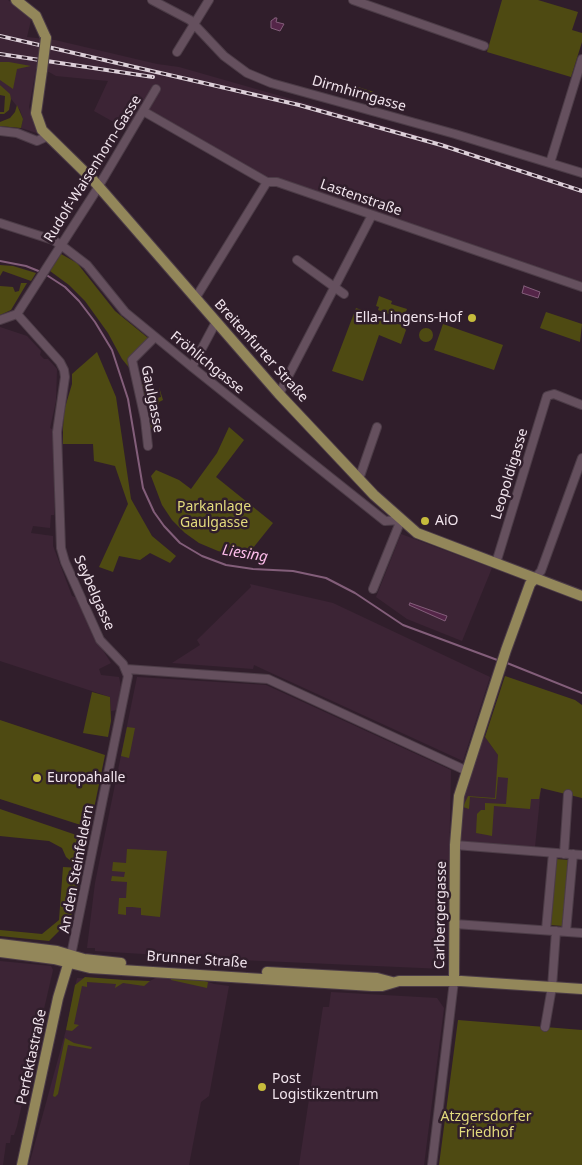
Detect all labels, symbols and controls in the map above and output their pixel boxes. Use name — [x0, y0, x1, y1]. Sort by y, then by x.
street label: Dirmhirngasse — [310, 73, 408, 115]
street label: Rudolf-Waisenhorn-Gasse — [41, 92, 145, 246]
street label: Lastenstraße — [318, 176, 404, 220]
street label: Breitenfurter Straße — [211, 296, 311, 406]
place label: Ella-Lingens-Hof — [355, 310, 462, 326]
marker: Ella-Lingens-Hof — [466, 312, 478, 324]
street label: Fröhlichgasse — [167, 328, 247, 398]
street label: Gaulgasse — [137, 364, 167, 434]
street label: Leopoldigasse — [488, 426, 532, 522]
park label: Parkanlage Gaulgasse — [177, 499, 251, 532]
place label: AiO — [435, 513, 458, 529]
marker: AiO — [419, 515, 431, 527]
water label: Liesing — [221, 541, 269, 567]
street label: Seybelgasse — [70, 553, 118, 633]
place label: Europahalle — [47, 770, 125, 786]
marker: Europahalle — [31, 772, 43, 784]
street label: An den Steinfeldern — [56, 803, 98, 935]
street label: Carlbergergasse — [432, 861, 450, 969]
street label: Brunner Straße — [146, 948, 248, 972]
street label: Perfektastraße — [14, 1008, 50, 1106]
place label: Post Logistikzentrum — [272, 1071, 379, 1104]
marker: Post Logistikzentrum — [256, 1081, 268, 1093]
park label: Atzgersdorfer Friedhof — [441, 1109, 531, 1142]

